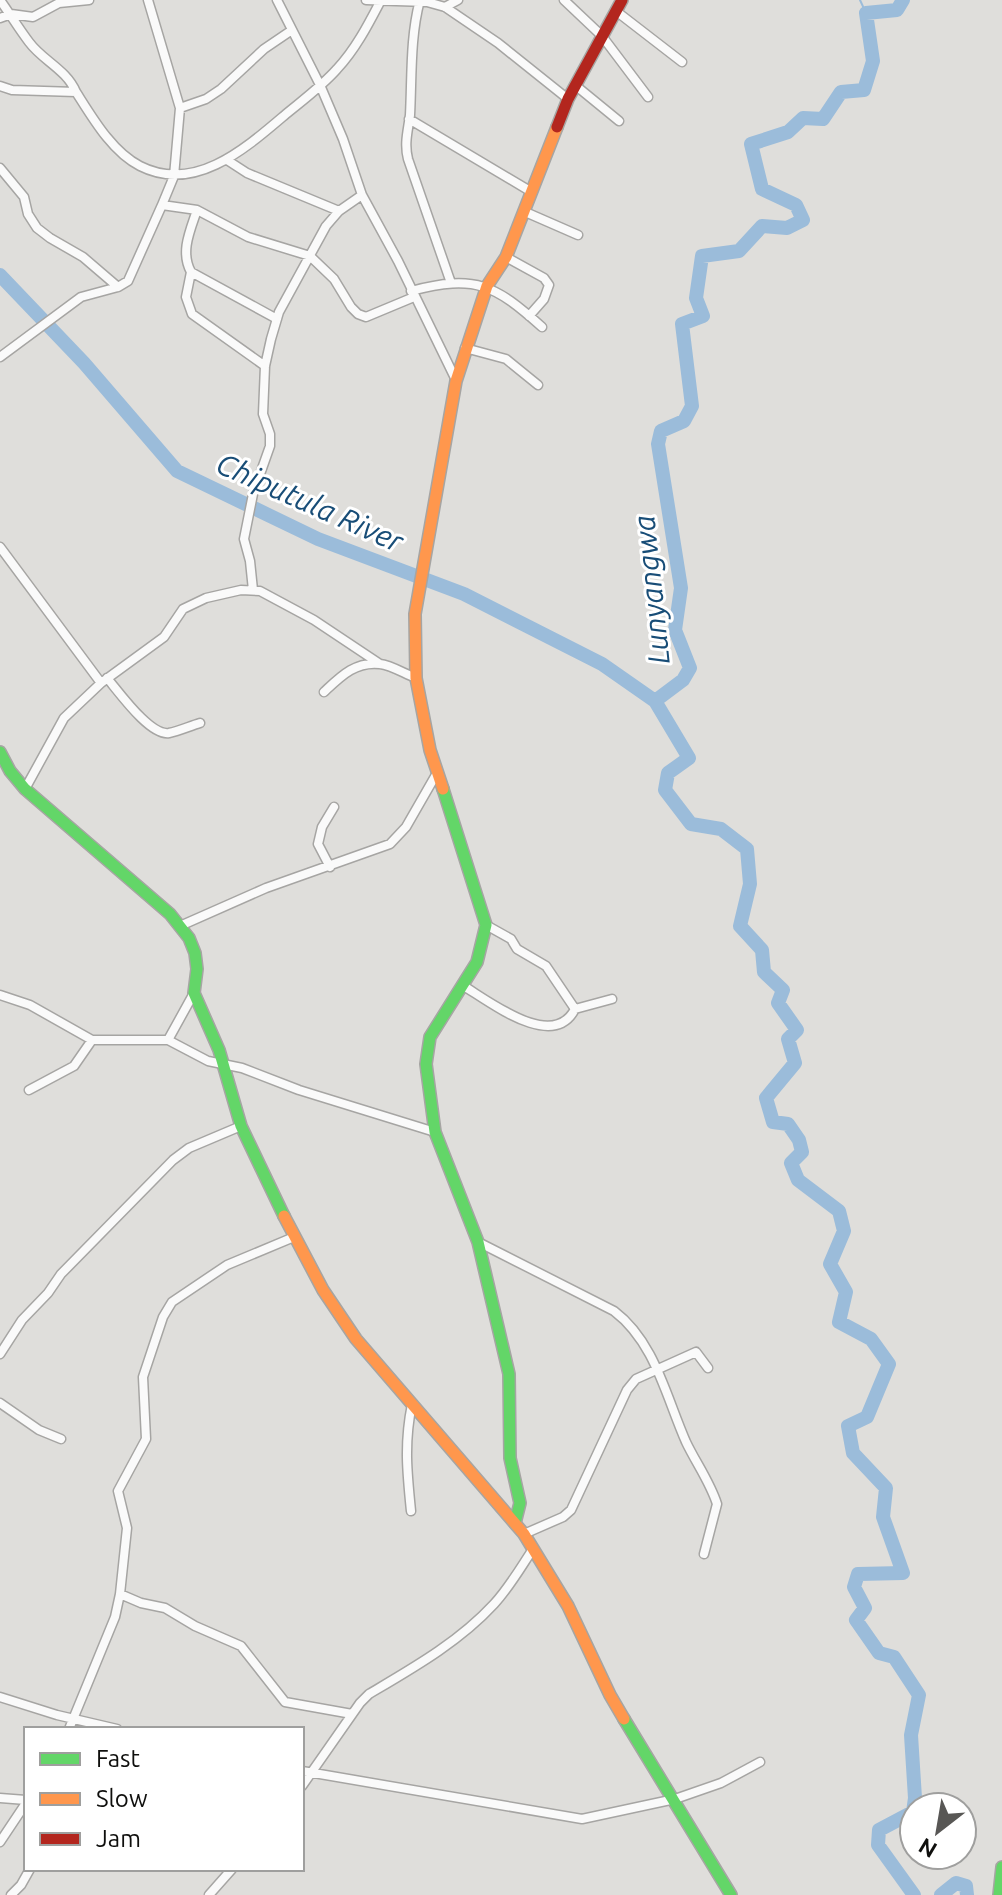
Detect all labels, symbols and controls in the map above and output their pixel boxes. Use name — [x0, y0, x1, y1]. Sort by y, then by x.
water label: Chiputula River — [211, 446, 410, 559]
water label: Lunyangwa — [626, 514, 676, 666]
legend — [24, 1727, 304, 1871]
text: Fast — [96, 1745, 140, 1772]
text: Slow — [96, 1785, 148, 1812]
north arrow — [898, 1791, 978, 1871]
text: Jam — [96, 1825, 141, 1852]
text: N — [914, 1834, 941, 1864]

